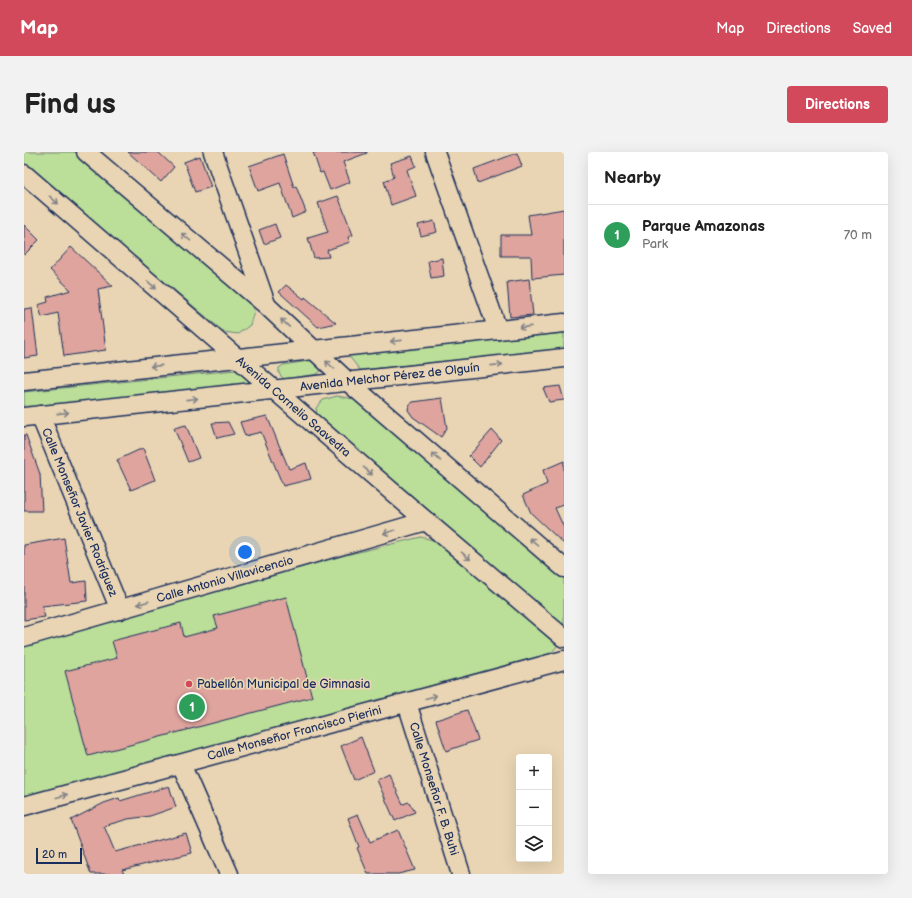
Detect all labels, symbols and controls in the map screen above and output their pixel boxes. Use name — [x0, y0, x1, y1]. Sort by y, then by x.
text: Map — [20, 17, 58, 40]
text: Map — [716, 20, 744, 37]
text: Directions — [766, 20, 831, 37]
text: Saved — [853, 20, 892, 37]
button: Directions — [787, 86, 888, 123]
text: Find us — [24, 88, 116, 121]
text: Nearby — [604, 168, 661, 188]
one-way arrow — [48, 195, 59, 204]
text: Parque Amazonas — [642, 217, 765, 236]
text: 1 — [614, 227, 620, 243]
text: 70 m — [844, 227, 872, 243]
one-way arrow — [181, 233, 192, 242]
text: Park — [642, 236, 668, 252]
one-way arrow — [147, 280, 157, 289]
one-way arrow — [279, 318, 290, 327]
one-way arrow — [519, 323, 532, 331]
one-way arrow — [390, 337, 403, 345]
street label: Avenida Cornelio Saavedra — [233, 353, 354, 461]
street label: Avenida Melchor Pérez de Olguín — [299, 360, 481, 395]
one-way arrow — [325, 360, 335, 370]
one-way arrow — [490, 361, 503, 369]
one-way arrow — [150, 363, 163, 370]
one-way arrow — [185, 395, 198, 403]
one-way arrow — [56, 409, 69, 417]
street label: Calle Monseñor Javier Rodríguez — [38, 426, 121, 599]
one-way arrow — [431, 453, 441, 462]
one-way arrow — [362, 467, 373, 476]
one-way arrow — [382, 529, 395, 536]
one-way arrow — [529, 538, 540, 547]
your location — [235, 542, 255, 562]
one-way arrow — [461, 551, 472, 560]
street label: Calle Antonio Villavicencio — [155, 553, 295, 606]
one-way arrow — [136, 600, 149, 607]
place label: Pabellón Municipal de Gimnasia — [197, 677, 371, 692]
marker: Pabellón Municipal de Gimnasia — [184, 679, 194, 689]
pin: 1 — [179, 692, 205, 722]
one-way arrow — [424, 692, 437, 700]
street label: Calle Monseñor Francisco Pierini — [206, 703, 383, 764]
street label: Calle Monseñor F. B. Buhi — [406, 721, 462, 858]
map controls — [516, 754, 552, 862]
button: + — [516, 754, 552, 790]
button: − — [516, 790, 552, 826]
one-way arrow — [55, 792, 68, 799]
button: layers — [516, 826, 552, 862]
scale bar — [36, 846, 82, 865]
text: 20 m — [42, 848, 67, 861]

